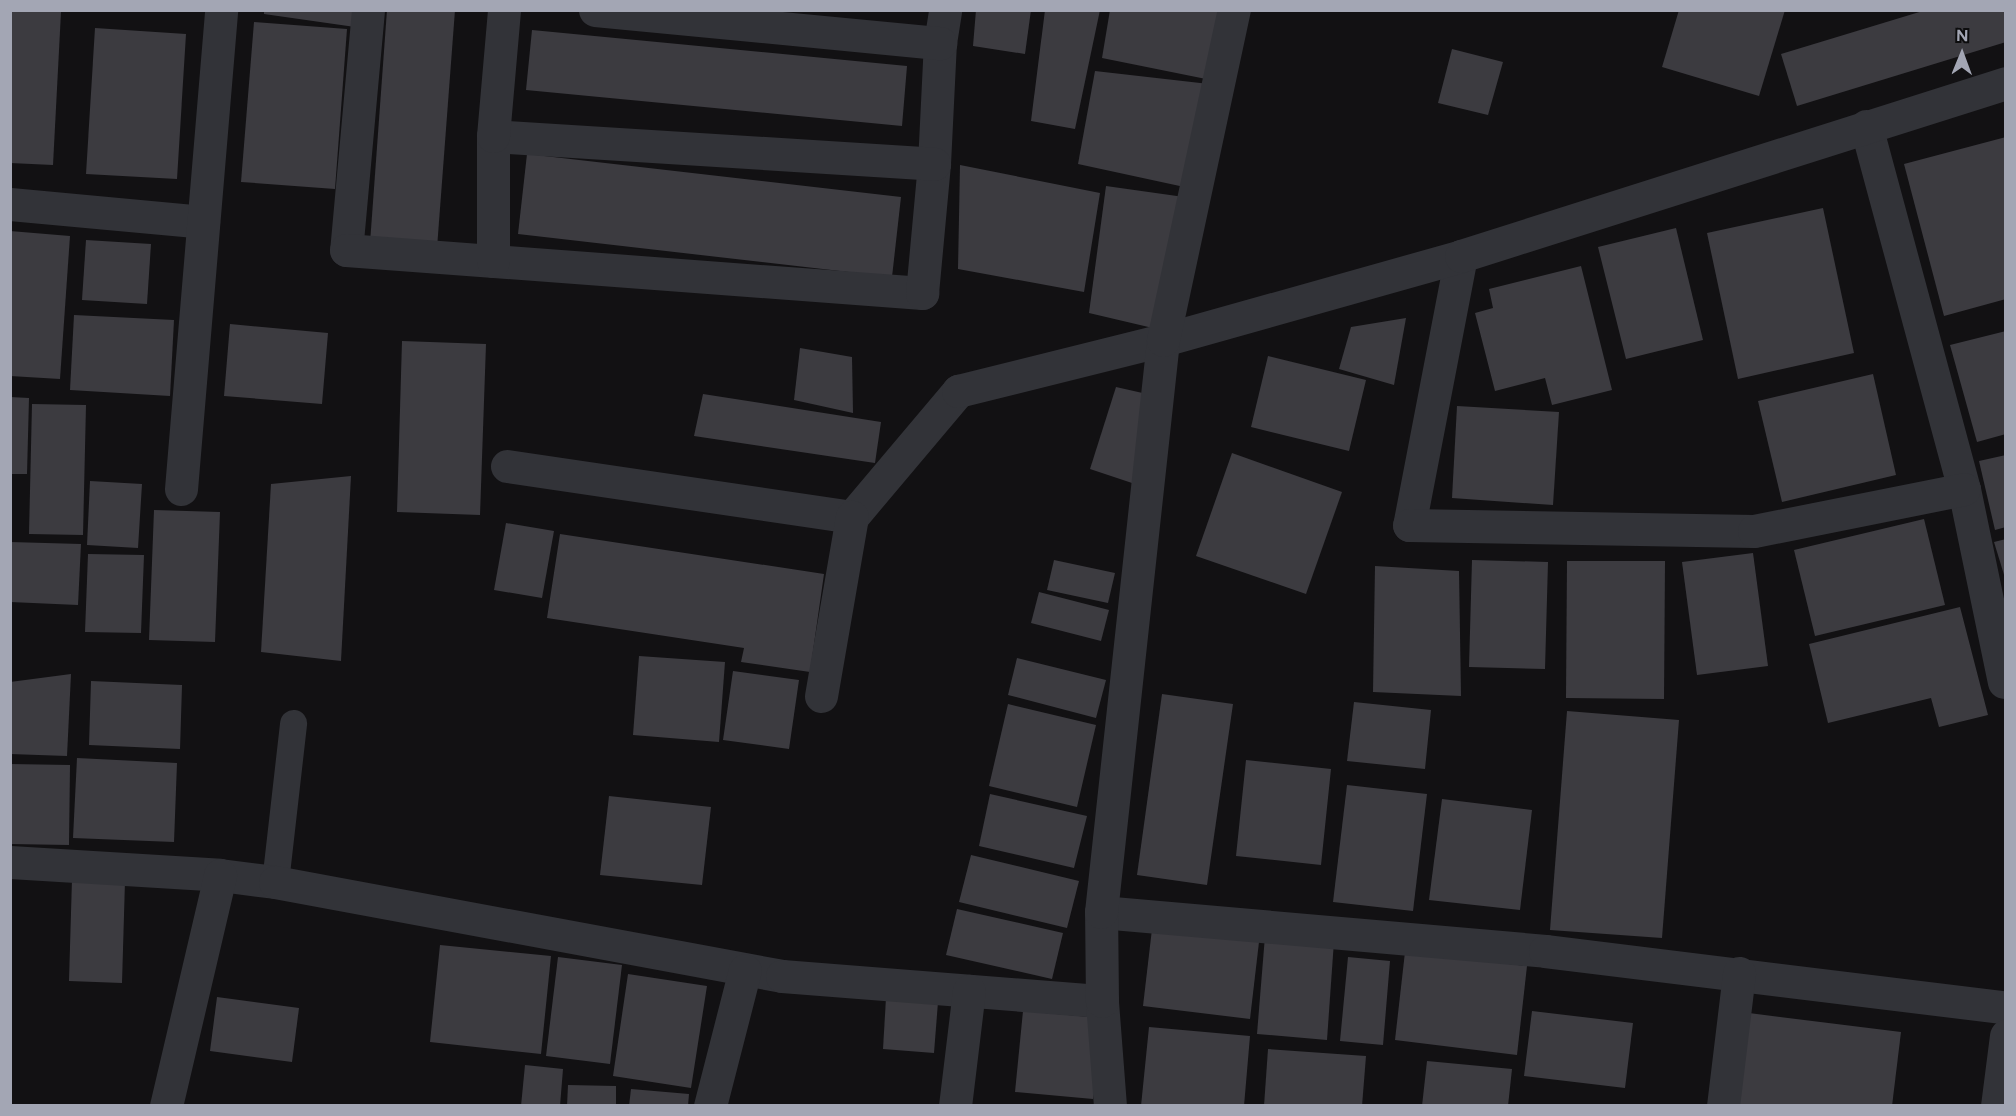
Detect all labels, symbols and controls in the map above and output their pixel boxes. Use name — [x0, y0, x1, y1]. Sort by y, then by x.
north arrow — [1932, 24, 1992, 84]
text: N — [1956, 26, 1969, 45]

